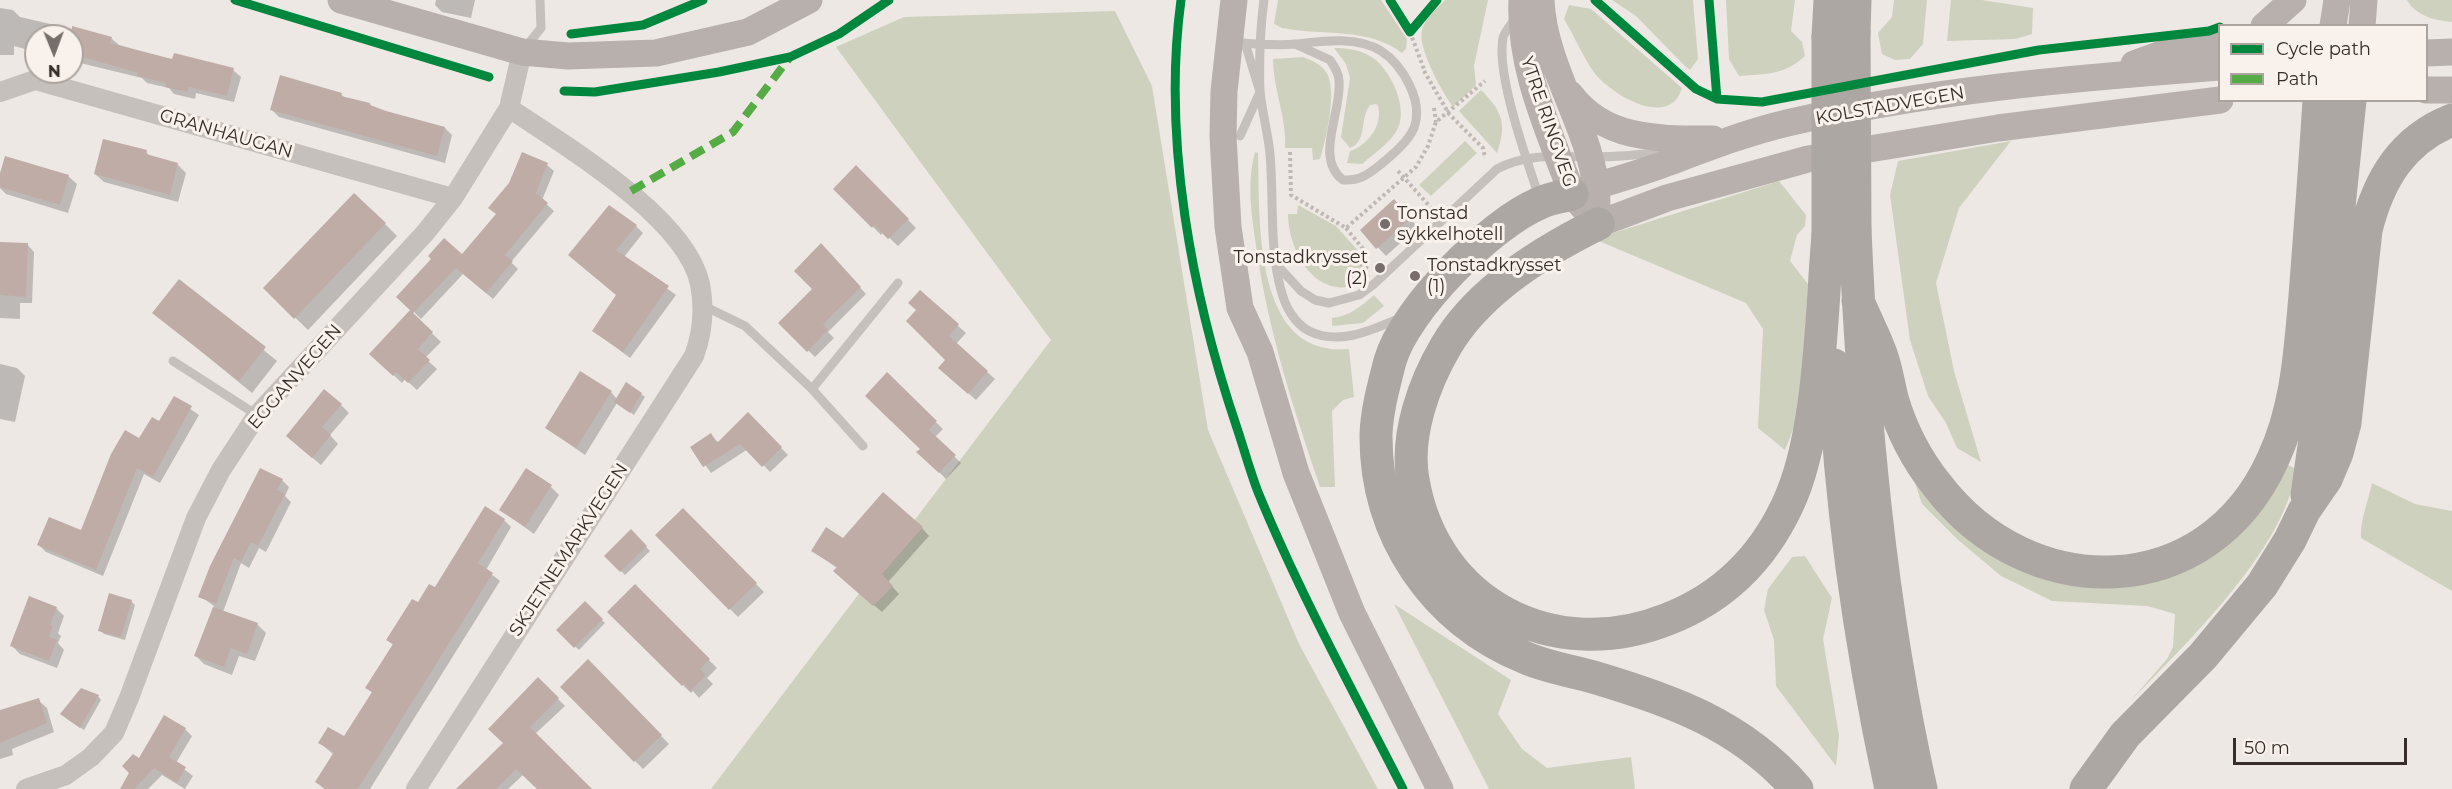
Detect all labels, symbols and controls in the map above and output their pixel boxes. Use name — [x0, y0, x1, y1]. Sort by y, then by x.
north arrow — [24, 24, 84, 84]
legend — [2218, 24, 2428, 102]
text: Cycle path — [2276, 38, 2371, 60]
street label: YTRE RINGVEG — [1516, 54, 1580, 190]
text: N — [48, 61, 61, 80]
text: Path — [2276, 68, 2319, 90]
street label: KOLSTADVEGEN — [1814, 82, 1966, 130]
street label: GRANHAUGAN — [157, 105, 295, 163]
place label: Tonstad sykkelhotell — [1397, 203, 1503, 246]
marker: Tonstad sykkelhotell — [1378, 217, 1392, 231]
place label: Tonstadkrysset (2) — [1234, 247, 1368, 290]
place label: Tonstadkrysset (1) — [1427, 255, 1561, 298]
marker: Tonstadkrysset (2) — [1373, 261, 1387, 275]
marker: Tonstadkrysset (1) — [1408, 269, 1422, 283]
street label: EGGANVEGEN — [244, 320, 346, 434]
street label: SKJETNEMARKVEGEN — [505, 459, 633, 641]
scale bar — [2236, 726, 2410, 764]
text: 50 m — [2244, 737, 2290, 759]

